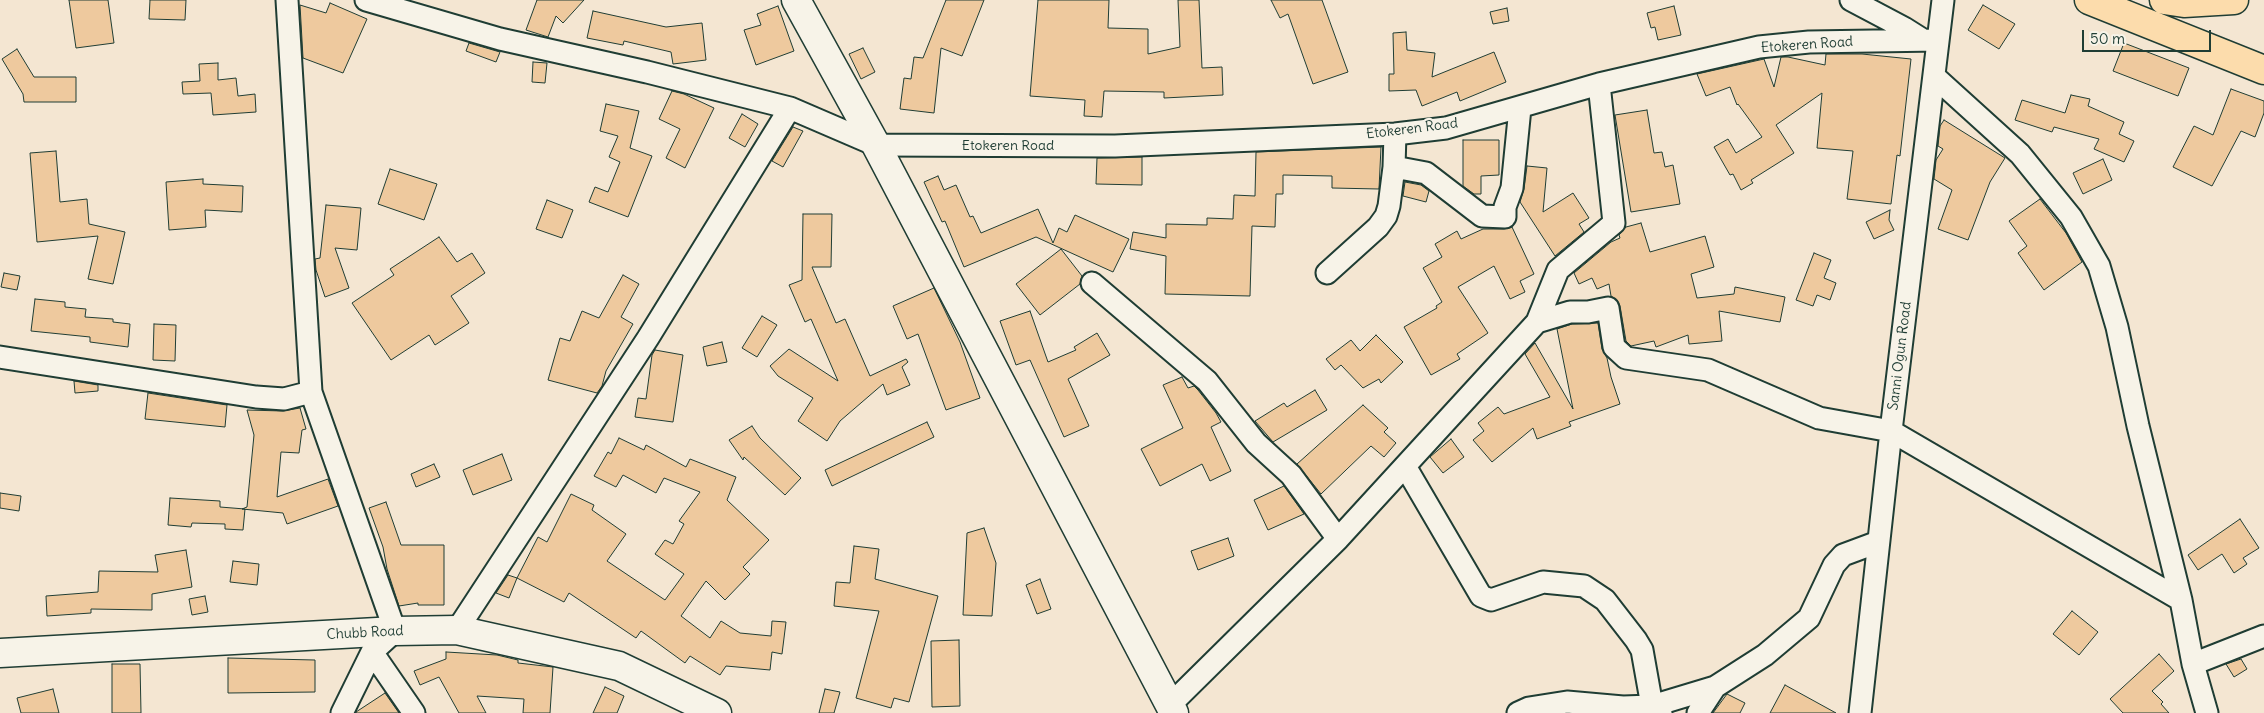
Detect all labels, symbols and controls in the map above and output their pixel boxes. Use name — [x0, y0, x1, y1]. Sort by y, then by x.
scale bar — [2084, 20, 2213, 52]
text: 50 m — [2090, 29, 2125, 48]
street label: Etokeren Road — [1760, 33, 1854, 57]
street label: Etokeren Road — [1365, 115, 1459, 143]
street label: Etokeren Road — [962, 138, 1054, 154]
street label: Sanni Ogun Road — [1885, 301, 1915, 411]
street label: Chubb Road — [326, 623, 404, 643]

